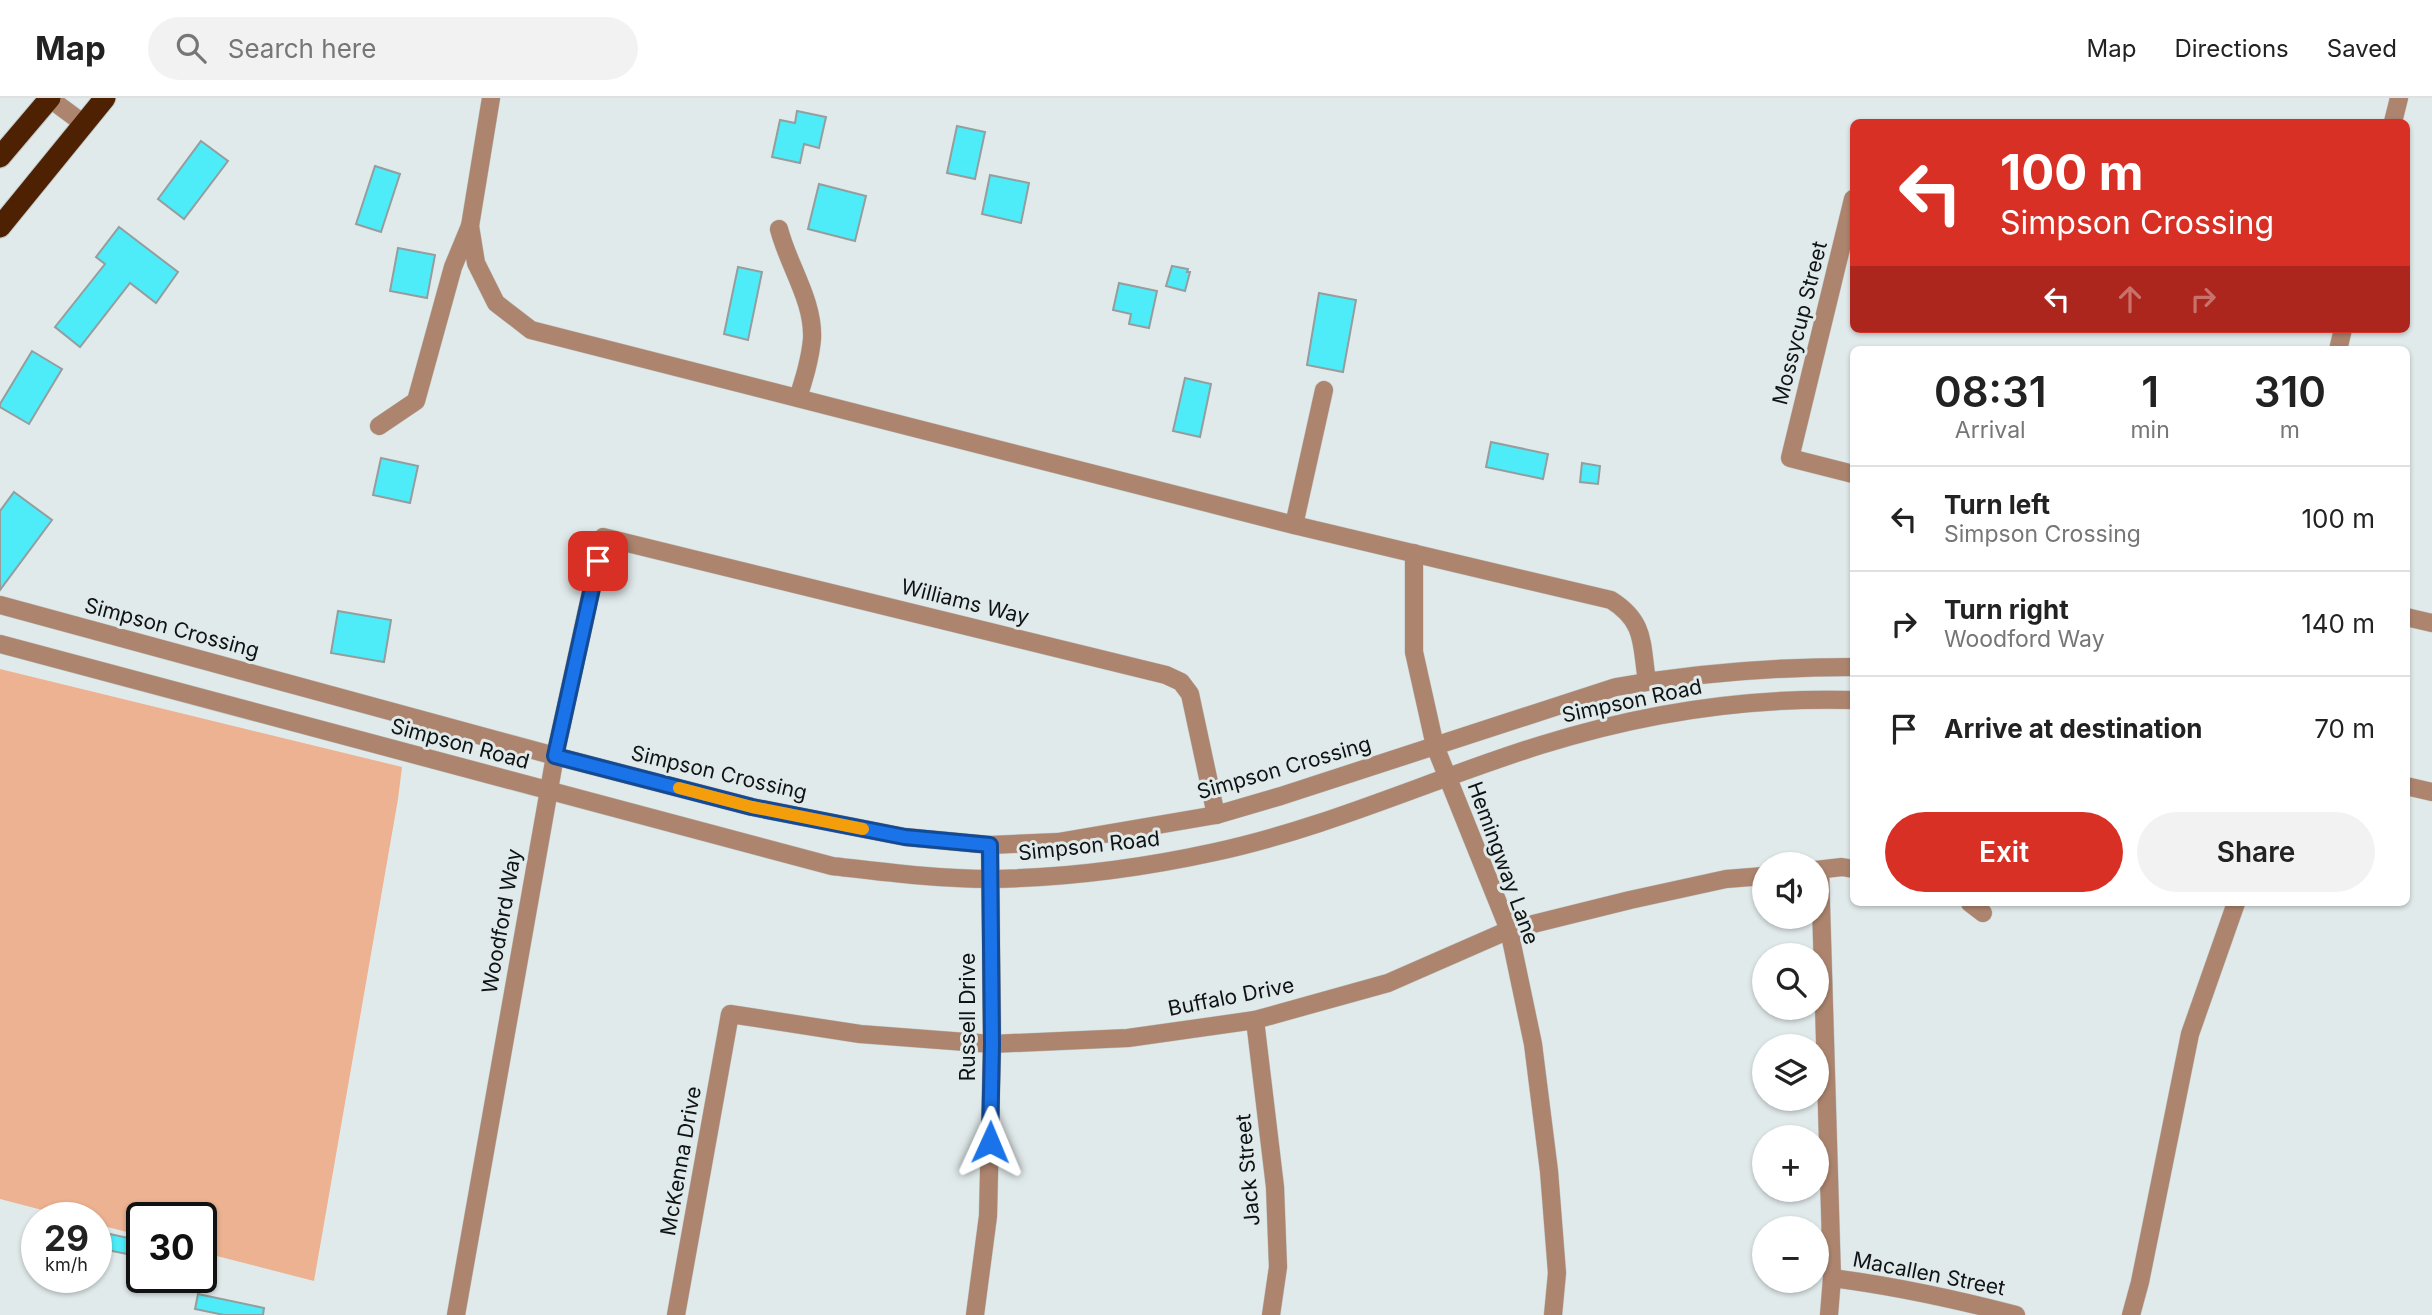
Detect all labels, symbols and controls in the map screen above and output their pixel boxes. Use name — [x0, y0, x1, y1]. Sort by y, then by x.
search box — [148, 17, 638, 80]
text: Map — [35, 28, 106, 68]
icon: search — [172, 29, 210, 67]
text: Search here — [228, 33, 376, 64]
text: Map — [2087, 34, 2136, 63]
text: Directions — [2174, 34, 2289, 63]
text: Saved — [2327, 34, 2397, 63]
text: 100 m — [2000, 143, 2144, 202]
icon: left — [1885, 147, 1976, 238]
text: Simpson Crossing — [2000, 203, 2274, 242]
street label: Mossycup Street — [1767, 238, 1832, 407]
icon: left — [2038, 280, 2076, 318]
icon: ahead — [2111, 280, 2149, 318]
icon: right — [2184, 280, 2222, 318]
text: 08:31 — [1934, 366, 2046, 417]
text: 1 — [2141, 366, 2159, 417]
text: 310 — [2254, 366, 2326, 417]
text: Arrival — [1955, 416, 2026, 444]
text: min — [2130, 416, 2170, 444]
text: m — [2280, 416, 2300, 444]
text: Turn left — [1944, 489, 2050, 520]
icon: left — [1885, 500, 1923, 538]
text: 100 m — [2302, 503, 2375, 534]
text: Simpson Crossing — [1944, 520, 2141, 548]
pin — [568, 531, 628, 591]
icon: arrive — [579, 542, 617, 580]
street label: Williams Way — [898, 574, 1032, 630]
street label: Simpson Crossing — [82, 592, 262, 663]
text: Turn right — [1944, 594, 2069, 625]
icon: right — [1885, 605, 1923, 643]
text: 140 m — [2301, 608, 2375, 639]
text: Woodford Way — [1944, 625, 2105, 653]
street label: Simpson Road — [1560, 673, 1704, 728]
icon: arrive — [1885, 710, 1923, 748]
street label: Simpson Road — [388, 713, 532, 774]
text: Arrive at destination — [1944, 713, 2203, 744]
text: 70 m — [2314, 713, 2375, 744]
street label: Simpson Crossing — [1194, 731, 1374, 804]
street label: Simpson Crossing — [629, 740, 810, 805]
street label: Hemingway Lane — [1462, 778, 1545, 948]
button: Exit — [1885, 812, 2123, 892]
button: Share — [2137, 812, 2375, 892]
street label: Simpson Road — [1017, 826, 1161, 865]
street label: Woodford Way — [476, 846, 527, 995]
map controls — [1752, 852, 1829, 1293]
button: sound — [1752, 852, 1829, 929]
button: search — [1752, 943, 1829, 1020]
street label: Russell Drive — [955, 953, 980, 1081]
street label: Buffalo Drive — [1166, 972, 1296, 1021]
button: layers — [1752, 1034, 1829, 1111]
street label: McKenna Drive — [655, 1084, 706, 1237]
position arrow — [953, 1105, 1027, 1179]
street label: Jack Street — [1230, 1113, 1265, 1227]
button: + — [1752, 1125, 1829, 1202]
speed limit sign: 30 — [126, 1202, 217, 1293]
button: − — [1752, 1216, 1829, 1293]
text: 29 — [44, 1217, 89, 1259]
street label: Macallen Street — [1851, 1246, 2008, 1301]
text: km/h — [45, 1254, 88, 1275]

